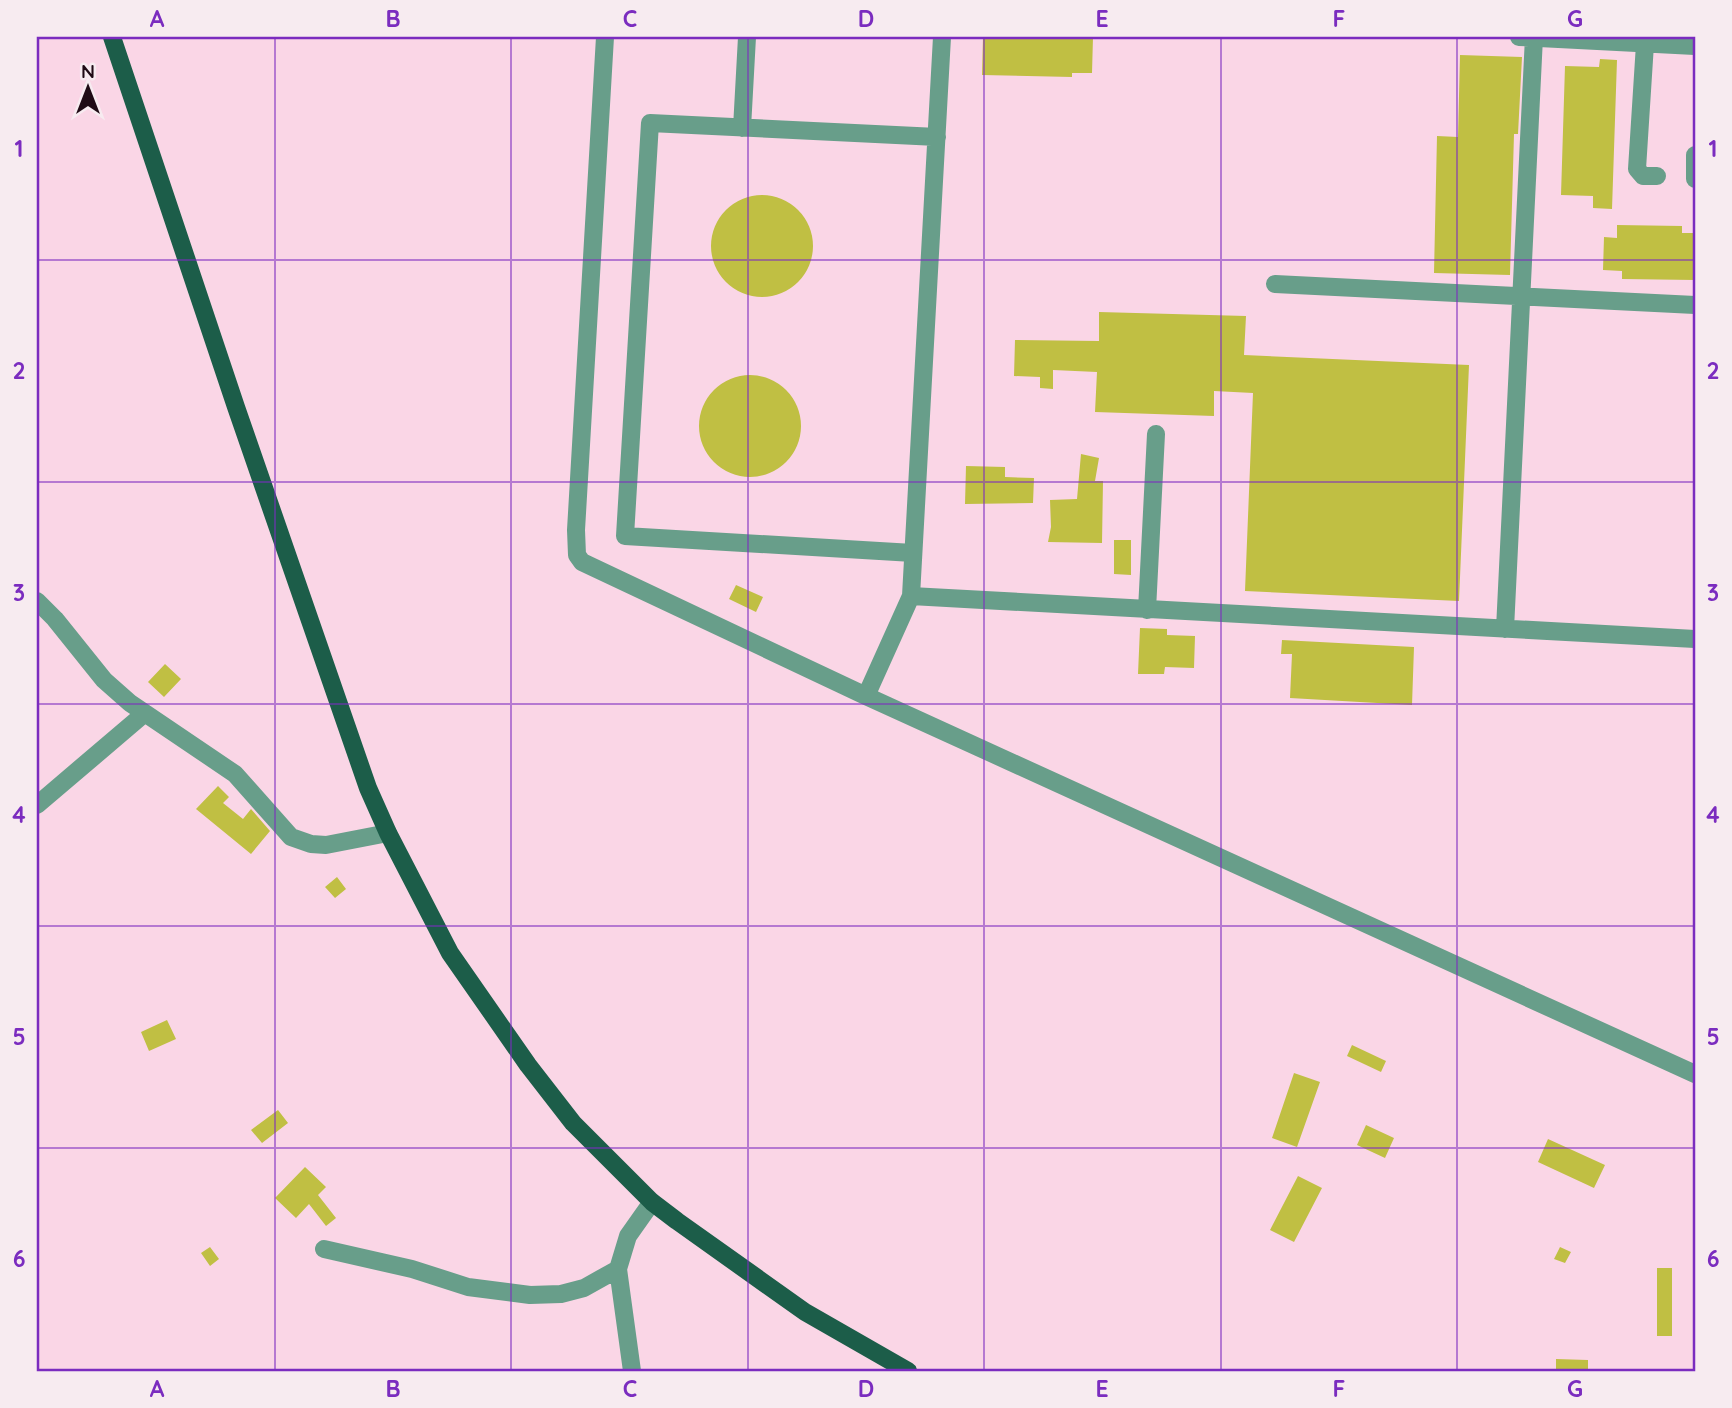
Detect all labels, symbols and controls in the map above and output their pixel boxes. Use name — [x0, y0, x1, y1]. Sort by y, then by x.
text: A — [150, 4, 165, 33]
text: B — [385, 4, 401, 33]
text: C — [623, 4, 637, 33]
text: D — [858, 4, 874, 33]
text: E — [1095, 4, 1109, 33]
text: F — [1333, 4, 1345, 33]
text: G — [1567, 4, 1583, 33]
north arrow — [52, 52, 122, 122]
text: N — [81, 59, 95, 83]
text: 1 — [15, 134, 23, 163]
text: 1 — [1709, 134, 1717, 163]
text: 2 — [12, 356, 26, 385]
text: 2 — [1706, 356, 1720, 385]
text: 3 — [13, 578, 25, 607]
text: 3 — [1707, 578, 1719, 607]
text: 4 — [12, 800, 26, 829]
text: 4 — [1706, 800, 1720, 829]
text: 5 — [12, 1022, 26, 1051]
text: 5 — [1706, 1022, 1720, 1051]
text: 6 — [13, 1244, 25, 1273]
text: 6 — [1707, 1244, 1719, 1273]
text: A — [150, 1374, 165, 1403]
text: B — [385, 1374, 401, 1403]
text: C — [623, 1374, 637, 1403]
text: D — [858, 1374, 874, 1403]
text: E — [1095, 1374, 1109, 1403]
text: F — [1333, 1374, 1345, 1403]
text: G — [1567, 1374, 1583, 1403]

